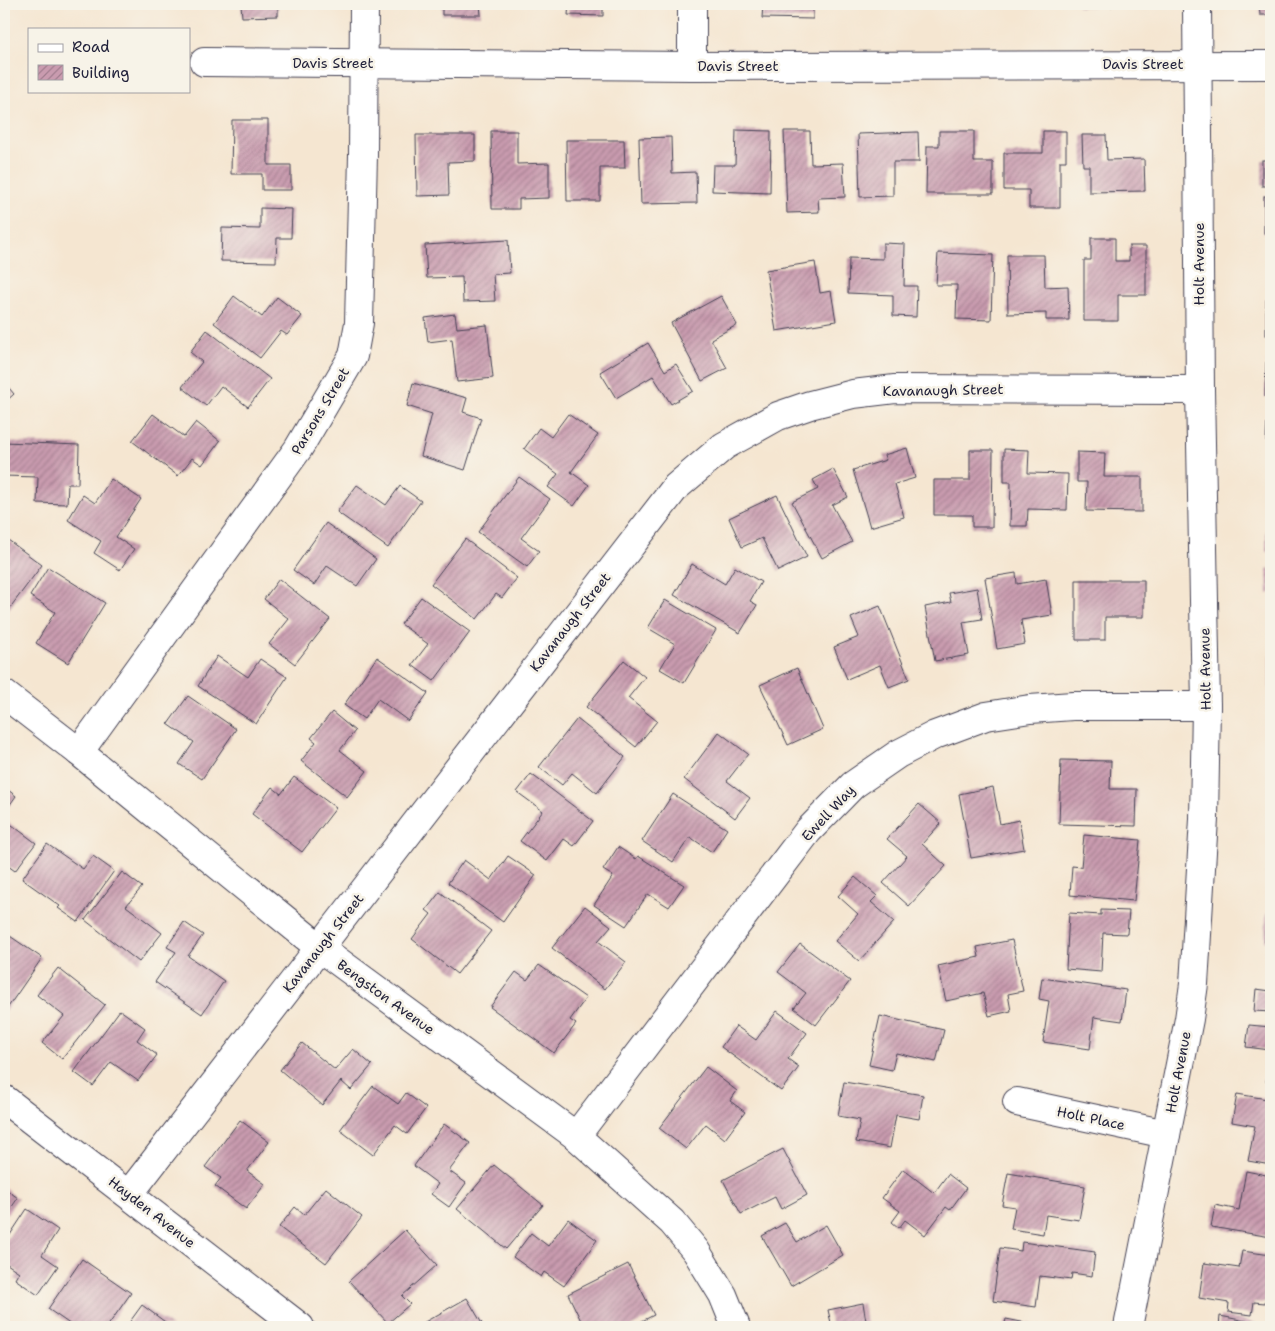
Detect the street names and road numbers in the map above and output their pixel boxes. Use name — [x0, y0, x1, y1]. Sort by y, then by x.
street label: Davis Street — [292, 54, 374, 72]
street label: Davis Street — [1102, 55, 1184, 73]
street label: Davis Street — [697, 57, 779, 75]
street label: Holt Avenue — [1190, 222, 1208, 305]
street label: Parsons Street — [287, 364, 353, 458]
street label: Kavanaugh Street — [882, 380, 1004, 400]
street label: Kavanaugh Street — [526, 569, 614, 675]
street label: Holt Avenue — [1195, 627, 1215, 711]
street label: Ewell Way — [797, 781, 859, 845]
street label: Kavanaugh Street — [279, 890, 367, 996]
street label: Bengston Avenue — [334, 956, 438, 1039]
street label: Holt Avenue — [1161, 1030, 1195, 1114]
street label: Holt Place — [1055, 1102, 1127, 1134]
street label: Hayden Avenue — [105, 1172, 199, 1252]

